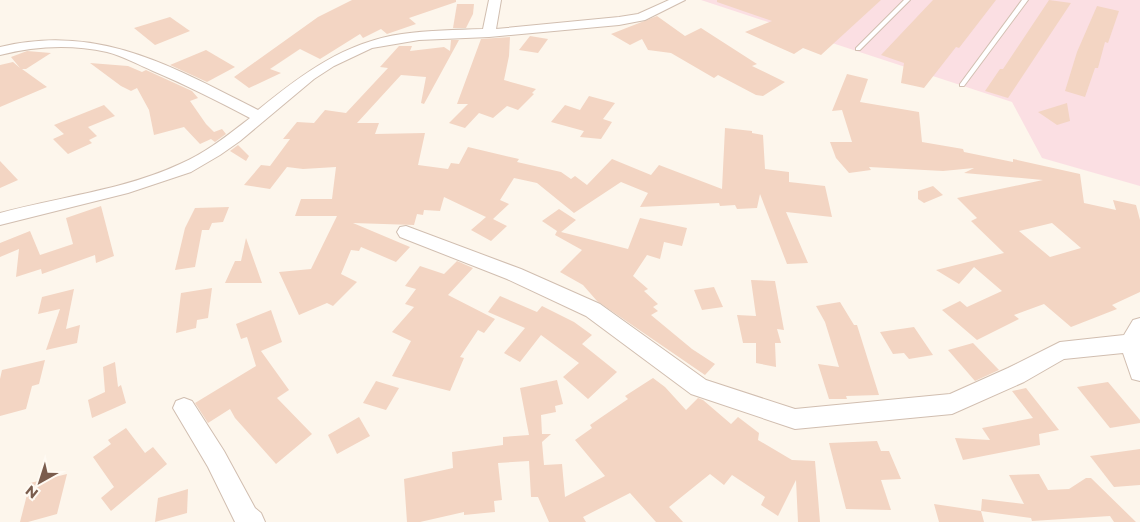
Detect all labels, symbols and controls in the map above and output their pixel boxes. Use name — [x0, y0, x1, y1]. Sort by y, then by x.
north arrow — [15, 457, 65, 507]
text: N — [22, 482, 42, 503]

